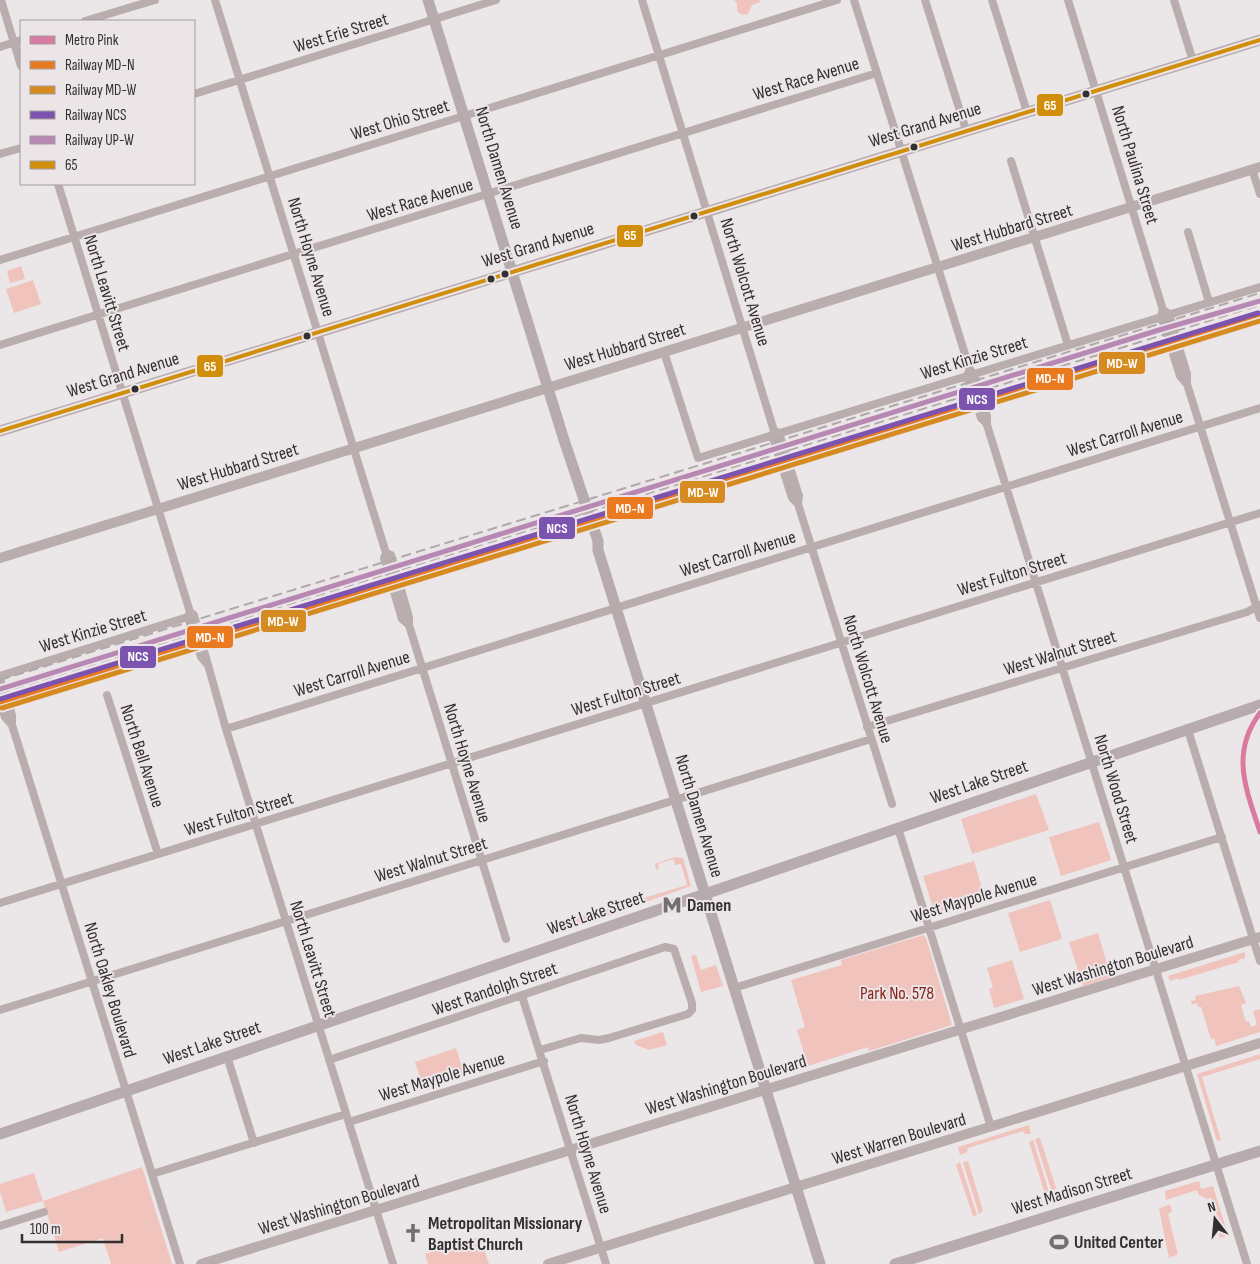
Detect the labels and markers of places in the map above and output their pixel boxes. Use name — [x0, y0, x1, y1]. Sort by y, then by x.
unlabelled marker — [1081, 89, 1091, 99]
unlabelled marker — [909, 142, 919, 152]
unlabelled marker — [689, 211, 699, 221]
unlabelled marker — [500, 269, 510, 279]
unlabelled marker — [486, 274, 496, 284]
unlabelled marker — [302, 331, 312, 341]
unlabelled marker — [130, 384, 140, 394]
metro station icon: Damen — [661, 894, 683, 916]
place label: Damen — [687, 895, 731, 916]
place label: Metropolitan Missionary Baptist Church — [428, 1213, 583, 1255]
church icon: Metropolitan Missionary Baptist Church — [402, 1222, 424, 1244]
sports icon: United Center — [1048, 1231, 1070, 1253]
place label: United Center — [1074, 1232, 1164, 1253]

